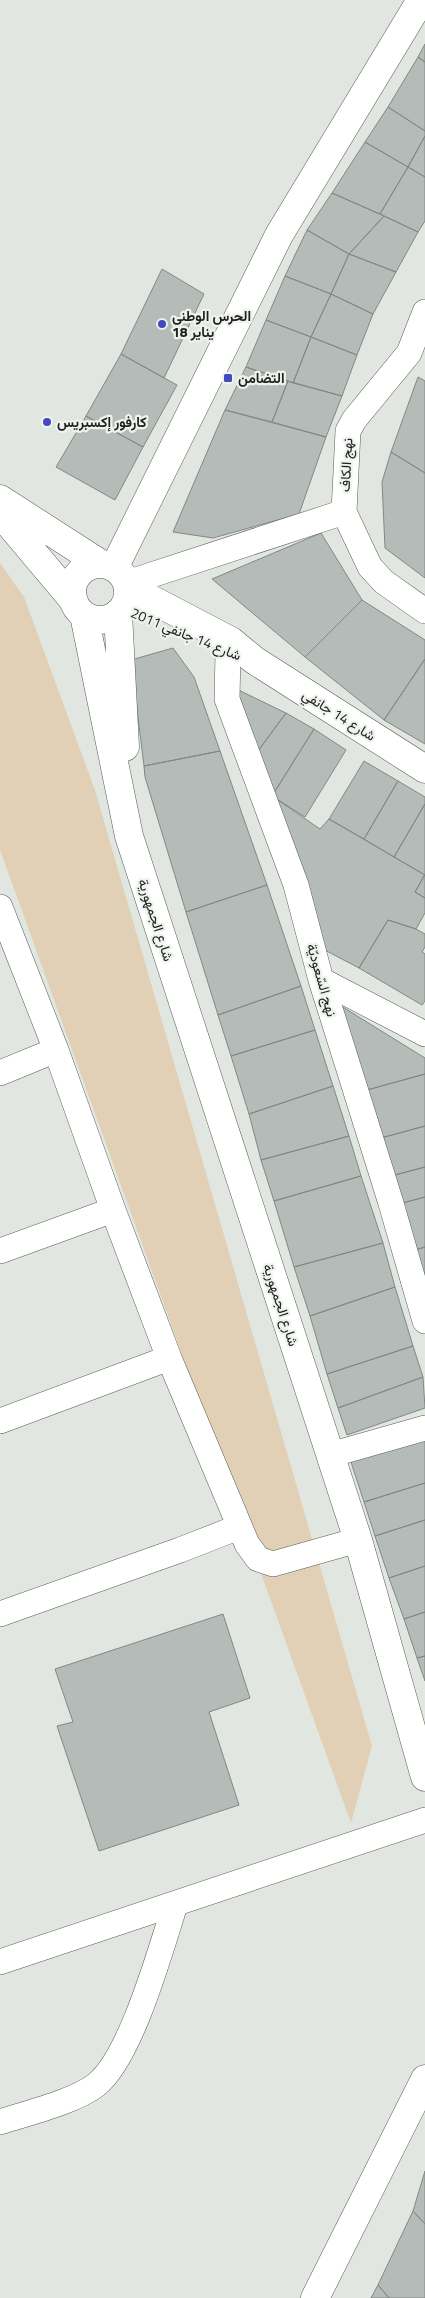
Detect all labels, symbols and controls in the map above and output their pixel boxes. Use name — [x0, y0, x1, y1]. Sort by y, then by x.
place label: الحرس الوطني 18 يناير — [172, 305, 251, 342]
marker: الحرس الوطني 18 يناير — [156, 318, 168, 330]
place label: التضامن — [238, 367, 285, 388]
marker: التضامن — [222, 372, 234, 384]
place label: كارفور إكسبريس — [57, 411, 146, 432]
marker: كارفور إكسبريس — [41, 416, 53, 428]
street label: نهج الكاف — [334, 438, 358, 492]
street label: شارع 14 جانفي 2011 — [127, 602, 245, 667]
street label: شارع 14 جانفي — [297, 684, 380, 747]
street label: شارع الجمهورية — [132, 876, 180, 964]
street label: نهج السّعوديّة — [301, 941, 343, 1019]
street label: شارع الجمهورية — [257, 1261, 305, 1349]

